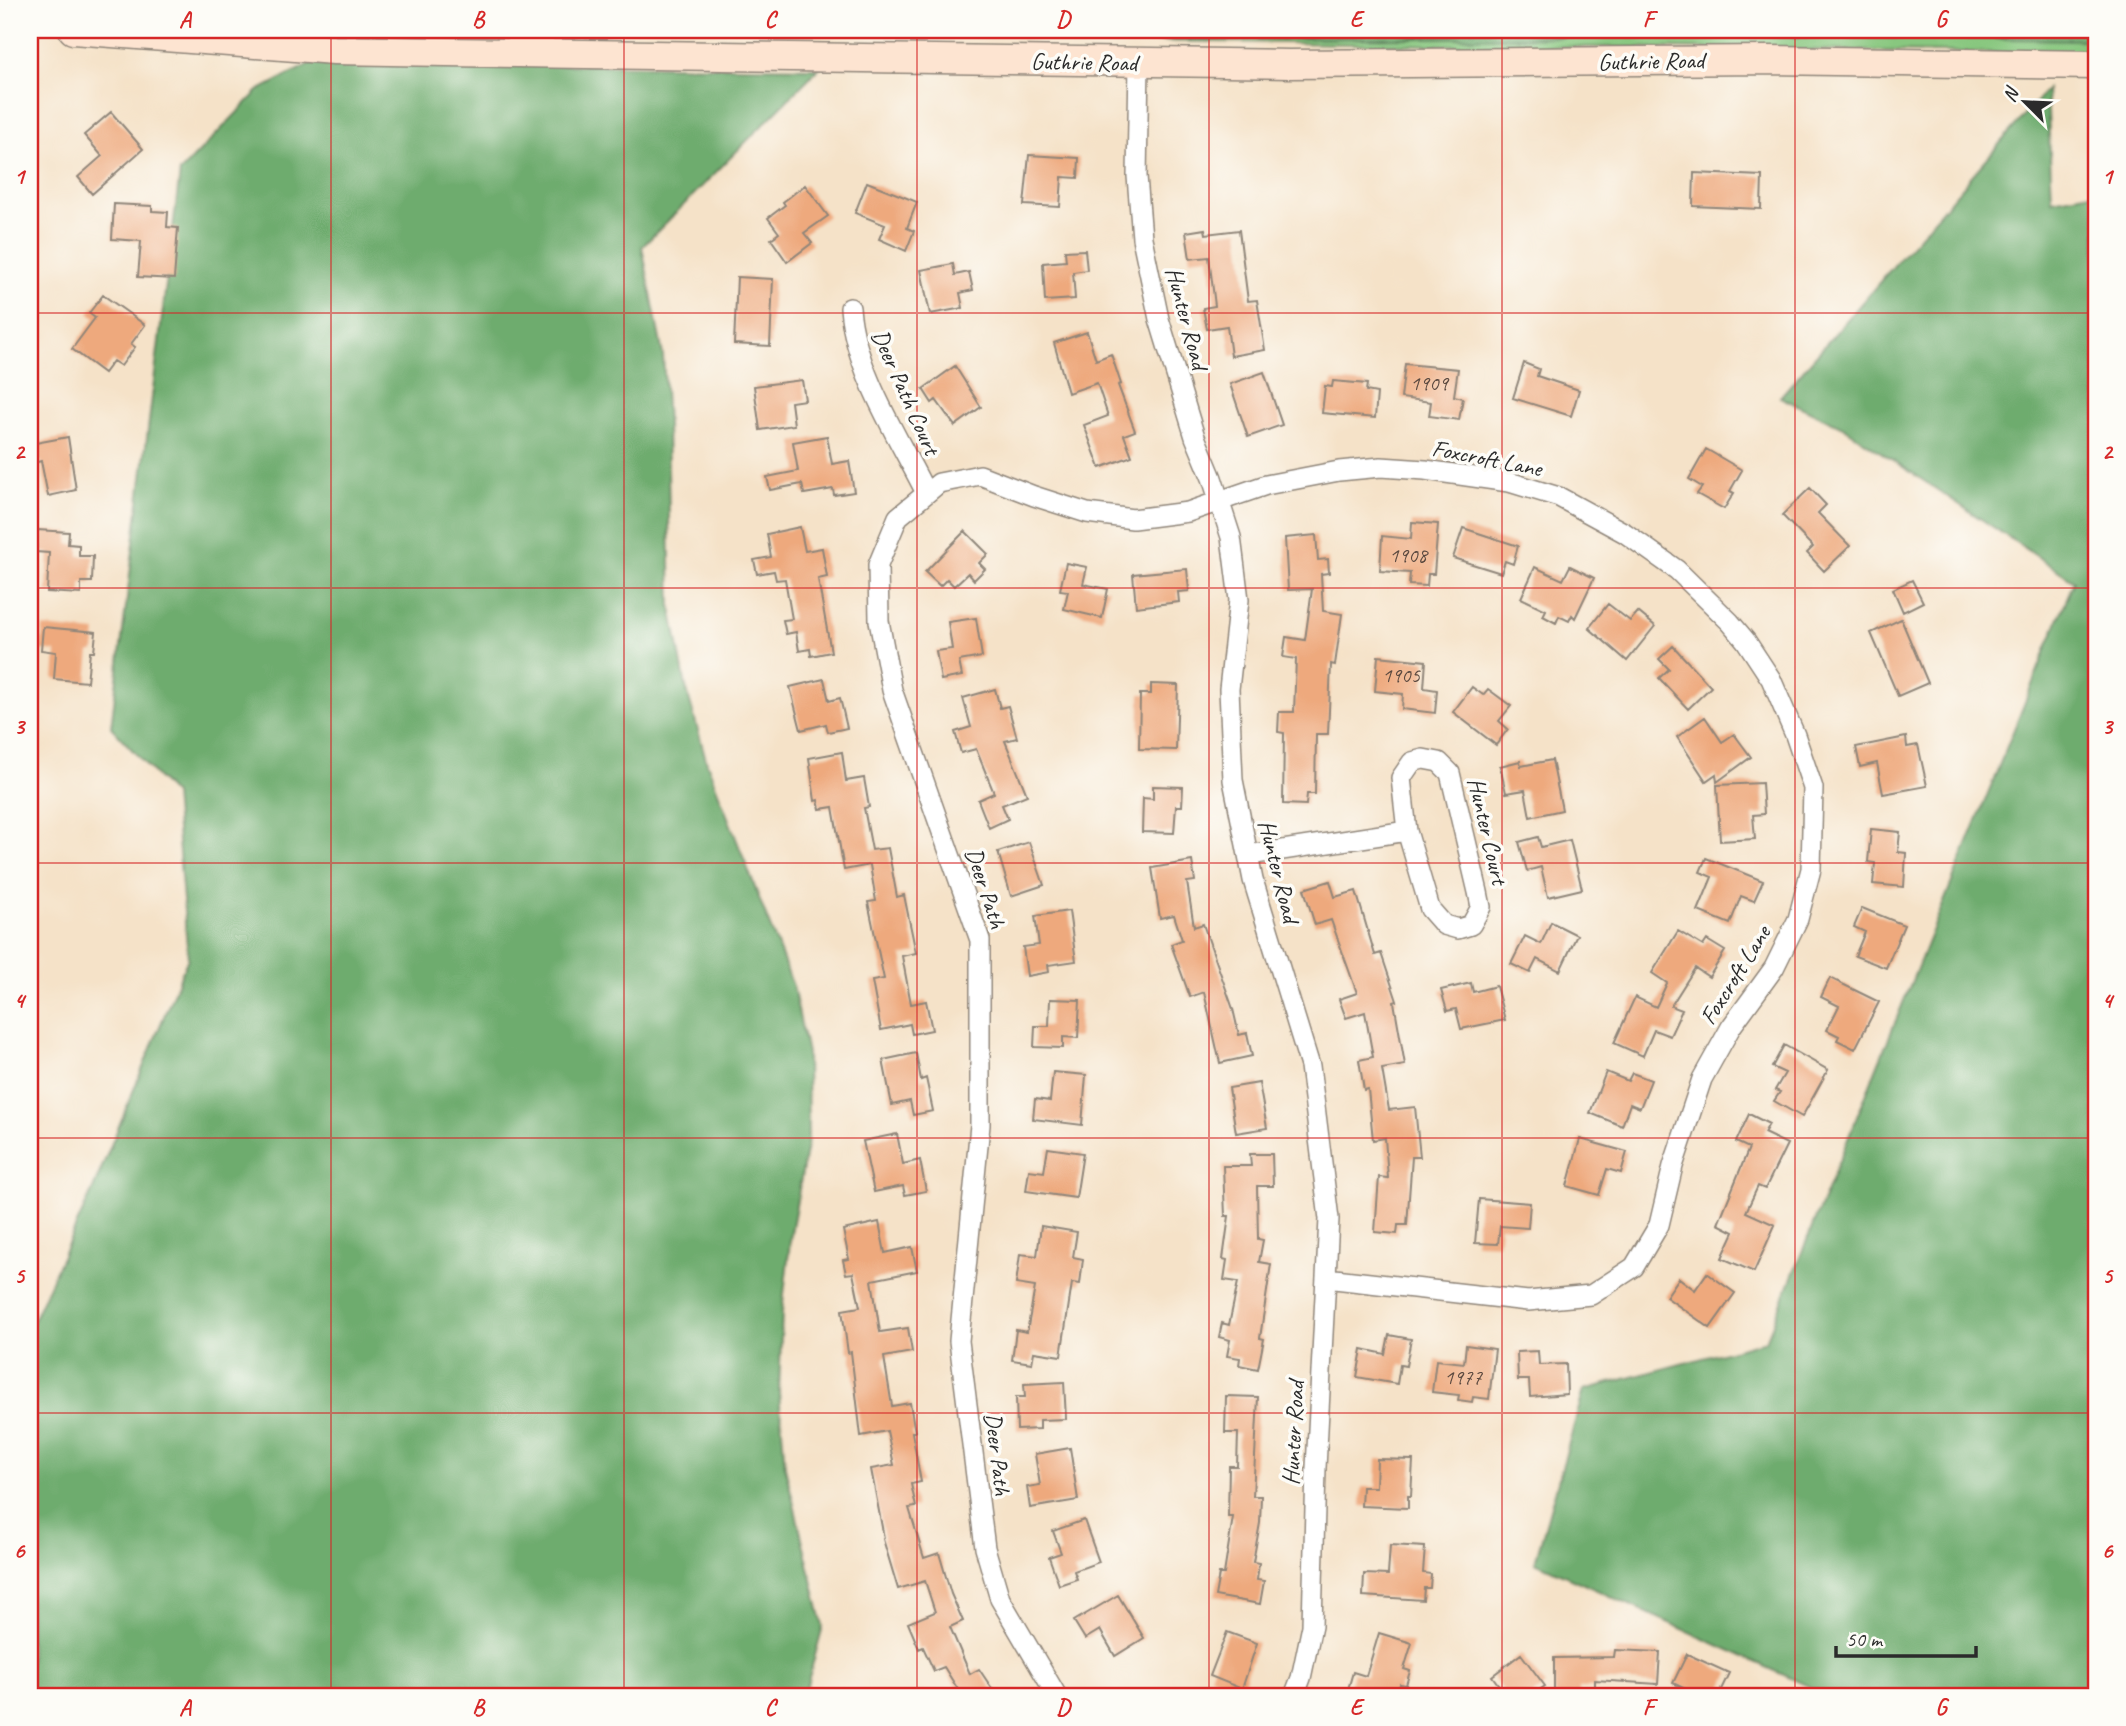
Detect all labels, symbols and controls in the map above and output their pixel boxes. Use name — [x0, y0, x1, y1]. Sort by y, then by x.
text: A — [179, 5, 193, 34]
text: B — [472, 5, 486, 34]
text: C — [765, 5, 779, 34]
text: D — [1056, 5, 1072, 34]
text: E — [1350, 5, 1366, 34]
text: F — [1643, 5, 1659, 34]
text: G — [1935, 5, 1950, 34]
street label: Guthrie Road — [1598, 45, 1708, 77]
street label: Guthrie Road — [1031, 46, 1141, 78]
north arrow — [1990, 66, 2060, 136]
text: N — [1997, 82, 2025, 106]
text: 1 — [14, 162, 27, 191]
text: 1 — [2102, 162, 2115, 191]
street label: Hunter Road — [1159, 264, 1216, 376]
street label: Deer Path Court — [865, 325, 948, 461]
house number: 1909 — [1410, 370, 1449, 396]
street label: Foxcroft Lane — [1430, 433, 1547, 484]
text: 2 — [14, 437, 27, 466]
text: 2 — [2102, 437, 2115, 466]
house number: 1908 — [1389, 542, 1429, 568]
house number: 1905 — [1382, 662, 1421, 688]
text: 3 — [14, 712, 27, 741]
text: 3 — [2102, 712, 2115, 741]
street label: Hunter Court — [1461, 775, 1515, 889]
street label: Hunter Road — [1252, 817, 1307, 929]
street label: Deer Path — [959, 844, 1013, 933]
street label: Foxcroft Lane — [1693, 918, 1778, 1030]
text: 4 — [14, 986, 27, 1015]
text: 4 — [2102, 986, 2115, 1015]
text: 5 — [14, 1261, 26, 1290]
text: 5 — [2102, 1261, 2114, 1290]
house number: 1977 — [1444, 1364, 1483, 1390]
street label: Hunter Road — [1275, 1377, 1311, 1486]
street label: Deer Path — [978, 1411, 1018, 1498]
text: 6 — [14, 1536, 27, 1565]
text: 6 — [2102, 1536, 2115, 1565]
scale bar — [1836, 1614, 1976, 1658]
text: 50 m — [1846, 1626, 1884, 1652]
text: A — [179, 1693, 193, 1722]
text: B — [472, 1693, 486, 1722]
text: C — [765, 1693, 779, 1722]
text: D — [1056, 1693, 1072, 1722]
text: E — [1350, 1693, 1366, 1722]
text: F — [1643, 1693, 1659, 1722]
text: G — [1935, 1693, 1950, 1722]

